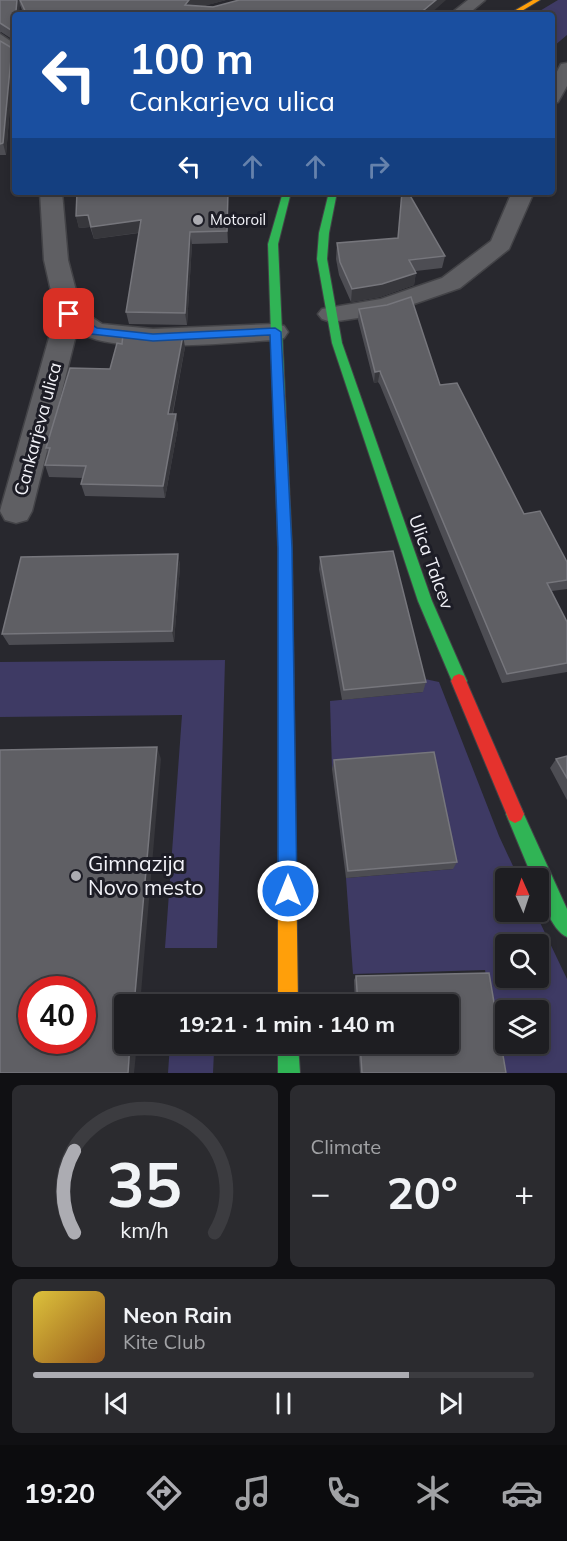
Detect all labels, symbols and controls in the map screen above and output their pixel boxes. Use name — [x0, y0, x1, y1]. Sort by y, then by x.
text: 100 m — [129, 32, 254, 85]
icon: left — [30, 36, 108, 114]
text: Cankarjeva ulica — [129, 84, 335, 118]
icon: left — [173, 150, 206, 183]
icon: ahead — [236, 150, 269, 183]
icon: ahead — [299, 150, 332, 183]
icon: right — [362, 150, 395, 183]
place label: Motoroil — [210, 210, 266, 229]
marker: Motoroil — [191, 213, 205, 227]
pin — [43, 288, 94, 339]
icon: arrive — [52, 297, 85, 330]
street label: Cankarjeva ulica — [9, 360, 66, 498]
street label: Ulica Talcev — [404, 512, 459, 612]
place label: Gimnazija Novo mesto — [88, 850, 203, 900]
position arrow — [256, 859, 320, 923]
north arrow — [495, 868, 549, 922]
map controls — [495, 868, 549, 1054]
marker: Gimnazija Novo mesto — [69, 869, 83, 883]
button: search — [495, 934, 549, 988]
speed limit sign: 40 — [18, 976, 96, 1054]
button: layers — [495, 1000, 549, 1054]
text: 19:21 · 1 min · 140 m — [178, 1010, 395, 1038]
text: Climate — [311, 1134, 381, 1159]
text: 35 — [107, 1144, 182, 1223]
text: 20° — [387, 1164, 458, 1220]
text: − — [311, 1172, 330, 1213]
text: + — [514, 1172, 534, 1213]
text: km/h — [120, 1216, 169, 1243]
text: Neon Rain — [123, 1301, 232, 1329]
text: Kite Club — [123, 1329, 205, 1354]
icon: previous — [100, 1387, 133, 1420]
icon: pause — [267, 1387, 300, 1420]
icon: next — [434, 1387, 467, 1420]
icon: directions — [143, 1472, 185, 1514]
icon: music — [232, 1472, 274, 1514]
icon: phone — [322, 1472, 364, 1514]
icon: climate — [412, 1472, 454, 1514]
icon: car — [501, 1472, 543, 1514]
text: 19:20 — [24, 1476, 95, 1510]

